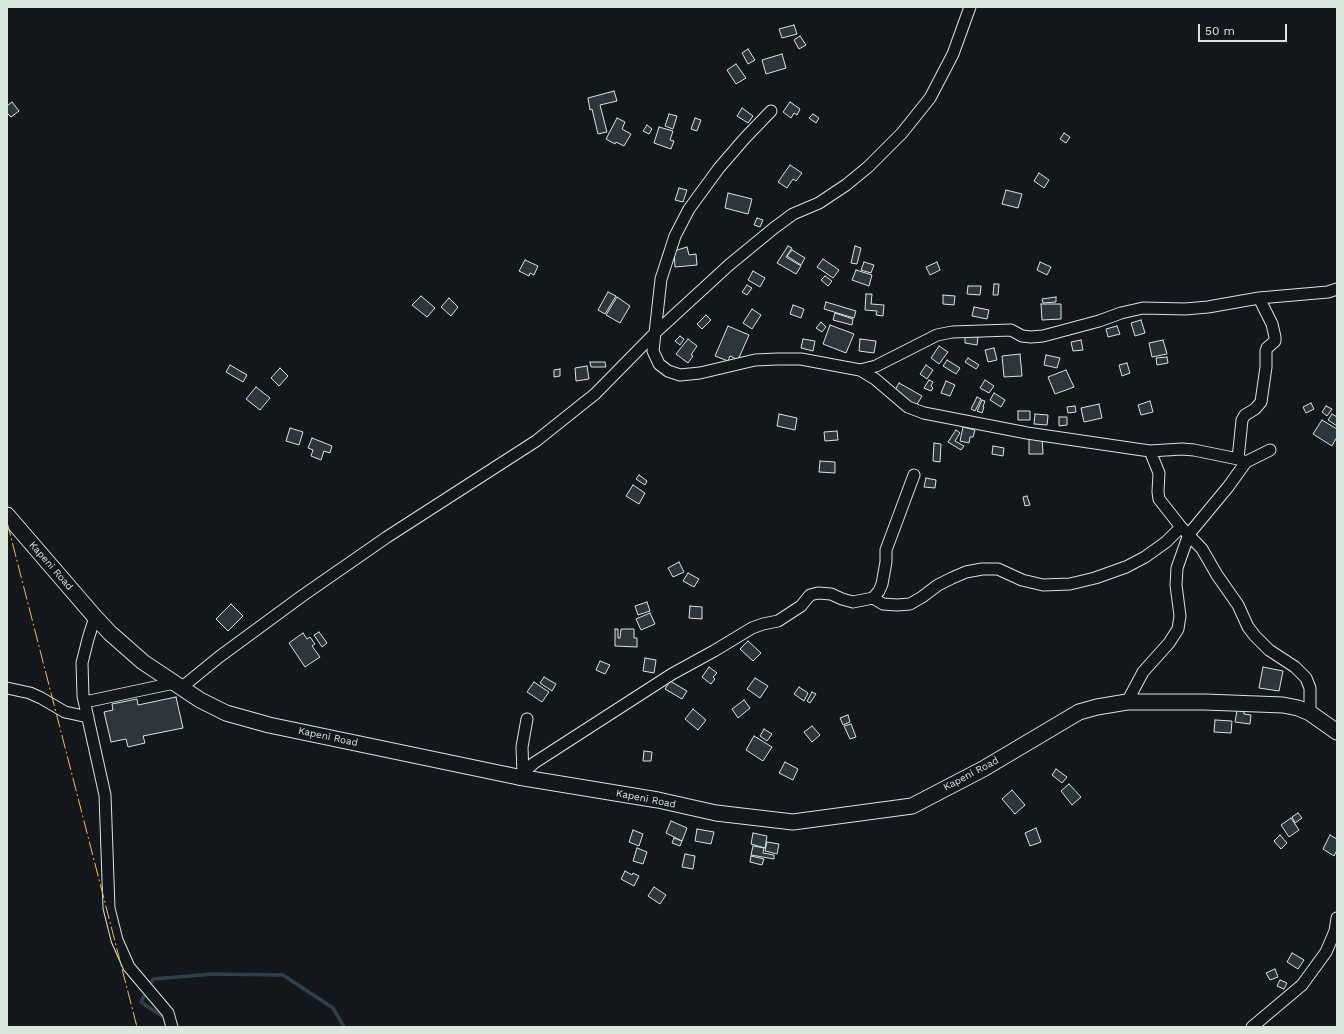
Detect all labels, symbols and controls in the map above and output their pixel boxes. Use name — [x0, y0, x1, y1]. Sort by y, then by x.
scale bar — [1200, 16, 1289, 42]
text: 50 m — [1205, 24, 1235, 38]
street label: Kapeni Road — [27, 539, 75, 593]
street label: Kapeni Road — [297, 725, 359, 749]
street label: Kapeni Road — [941, 754, 1001, 794]
street label: Kapeni Road — [615, 787, 677, 811]

